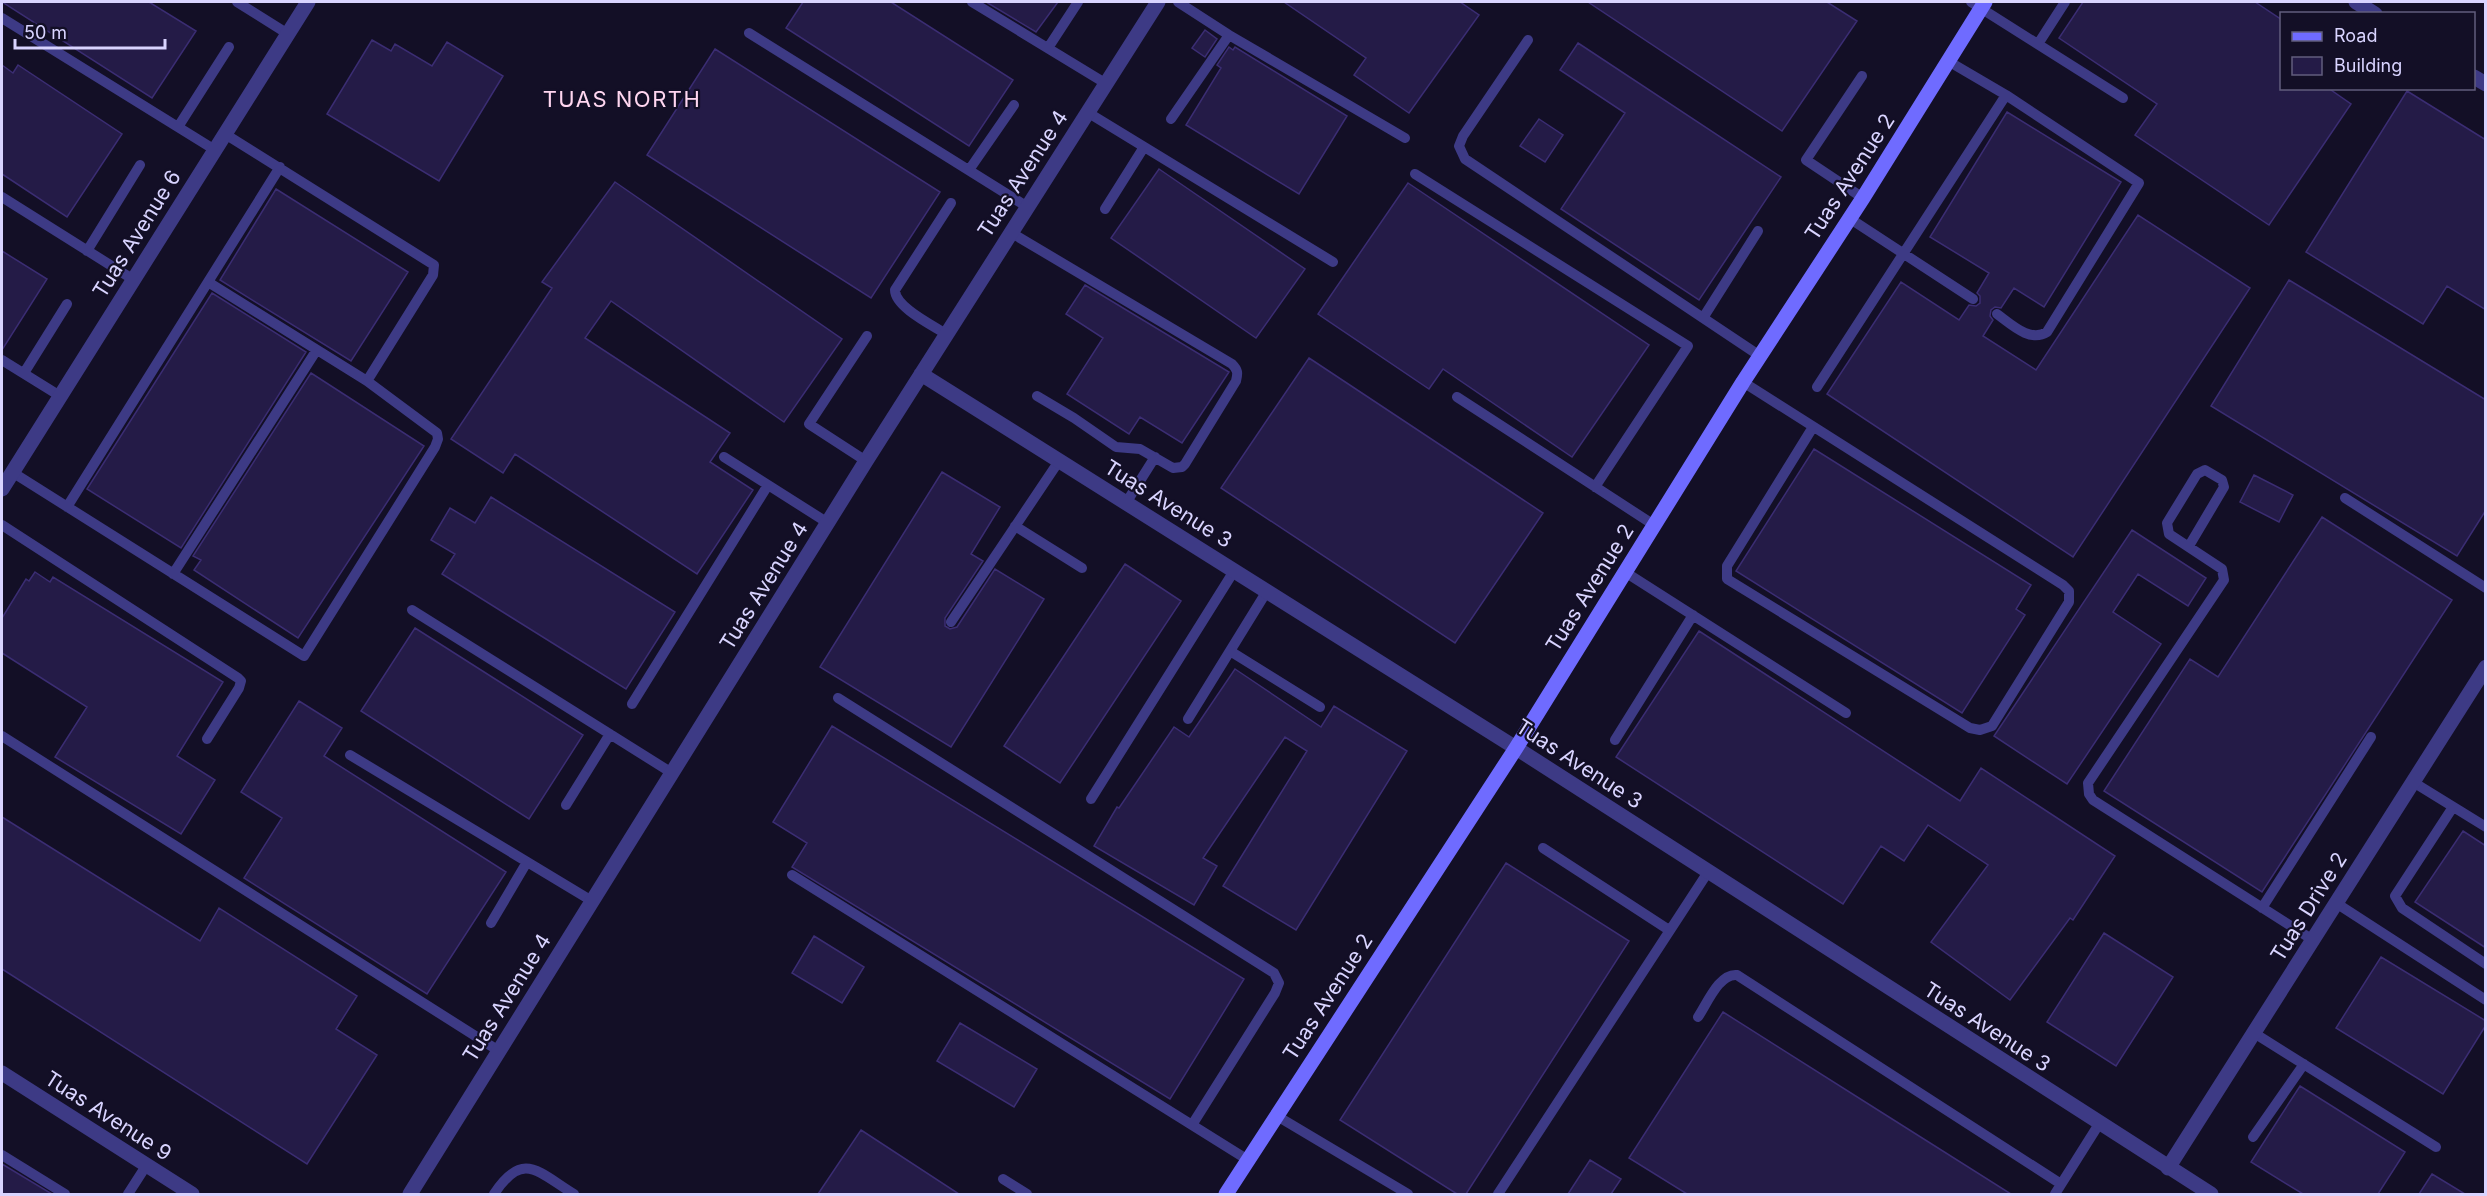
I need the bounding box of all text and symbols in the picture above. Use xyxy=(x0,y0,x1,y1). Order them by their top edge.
scale bar xyxy=(15,12,165,50)
legend xyxy=(2280,12,2475,90)
text: 50 m xyxy=(24,22,67,43)
text: Road xyxy=(2334,25,2377,46)
text: Building xyxy=(2334,55,2402,76)
district label: TUAS NORTH xyxy=(543,86,701,112)
street label: Tuas Avenue 4 xyxy=(972,106,1073,242)
street label: Tuas Avenue 2 xyxy=(1799,109,1900,245)
street label: Tuas Avenue 6 xyxy=(87,165,186,302)
street label: Tuas Avenue 3 xyxy=(1100,454,1237,553)
street label: Tuas Avenue 4 xyxy=(714,517,813,654)
street label: Tuas Avenue 2 xyxy=(1540,519,1639,656)
street label: Tuas Avenue 3 xyxy=(1511,713,1647,814)
street label: Tuas Drive 2 xyxy=(2265,848,2352,966)
street label: Tuas Avenue 4 xyxy=(457,929,556,1066)
street label: Tuas Avenue 2 xyxy=(1277,929,1378,1065)
street label: Tuas Avenue 3 xyxy=(1919,976,2055,1077)
street label: Tuas Avenue 9 xyxy=(40,1065,176,1166)

